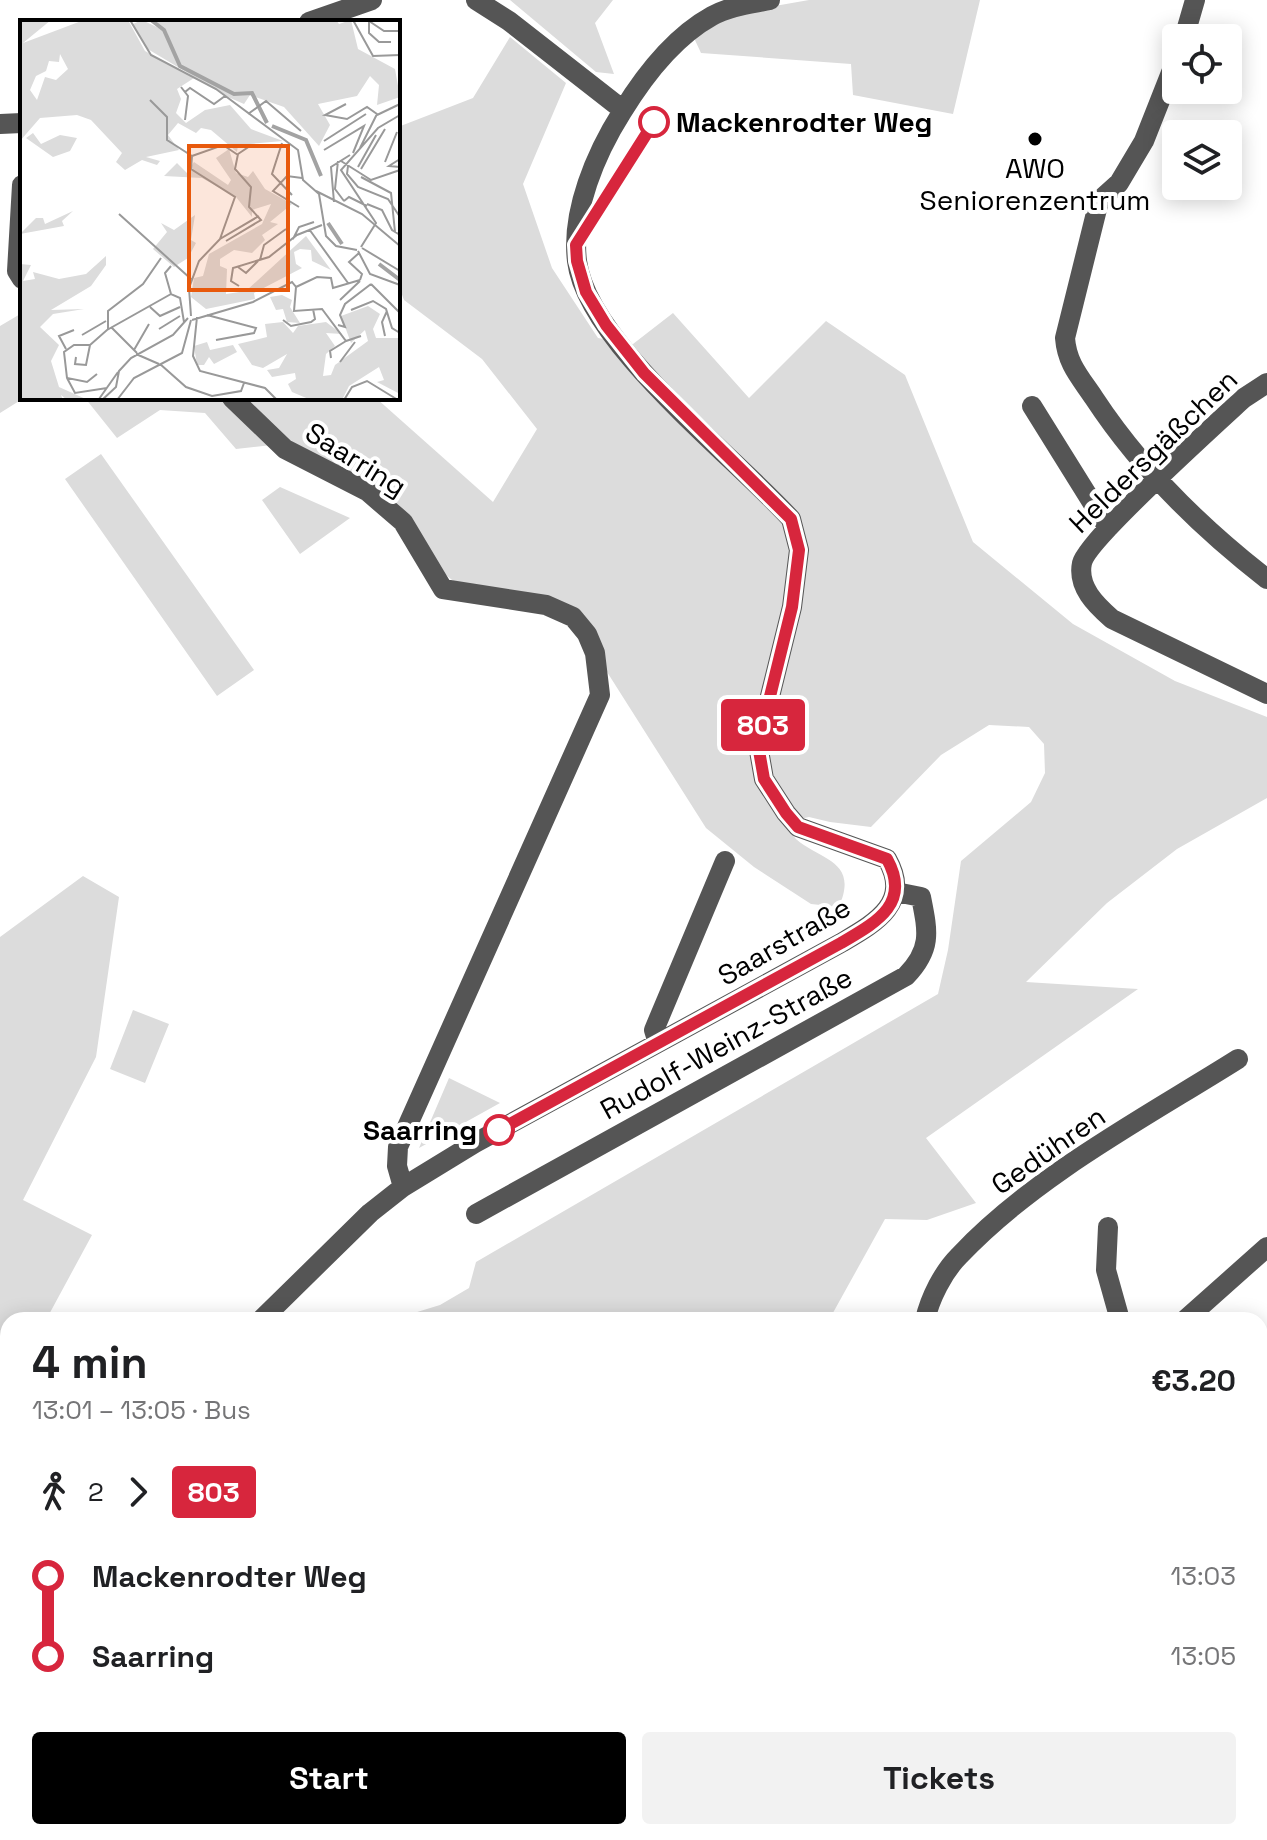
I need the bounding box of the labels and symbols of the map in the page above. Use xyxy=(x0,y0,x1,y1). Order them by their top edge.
inset map xyxy=(20,20,400,400)
place label: Mackenrodter Weg xyxy=(676,104,932,140)
marker: Mackenrodter Weg xyxy=(639,107,669,137)
marker: AWO Seniorenzentrum xyxy=(1026,130,1044,148)
place label: AWO Seniorenzentrum xyxy=(920,150,1150,218)
street label: Heldersgäßchen xyxy=(1061,361,1245,541)
street label: Saarring xyxy=(299,414,413,504)
line badge: 803 xyxy=(717,699,809,751)
street label: Saarstraße xyxy=(711,889,857,993)
street label: Rudolf-Weinz-Straße xyxy=(594,959,858,1127)
street label: Gedühren xyxy=(984,1098,1112,1202)
place label: Saarring xyxy=(363,1112,477,1148)
marker: Saarring xyxy=(484,1115,514,1145)

